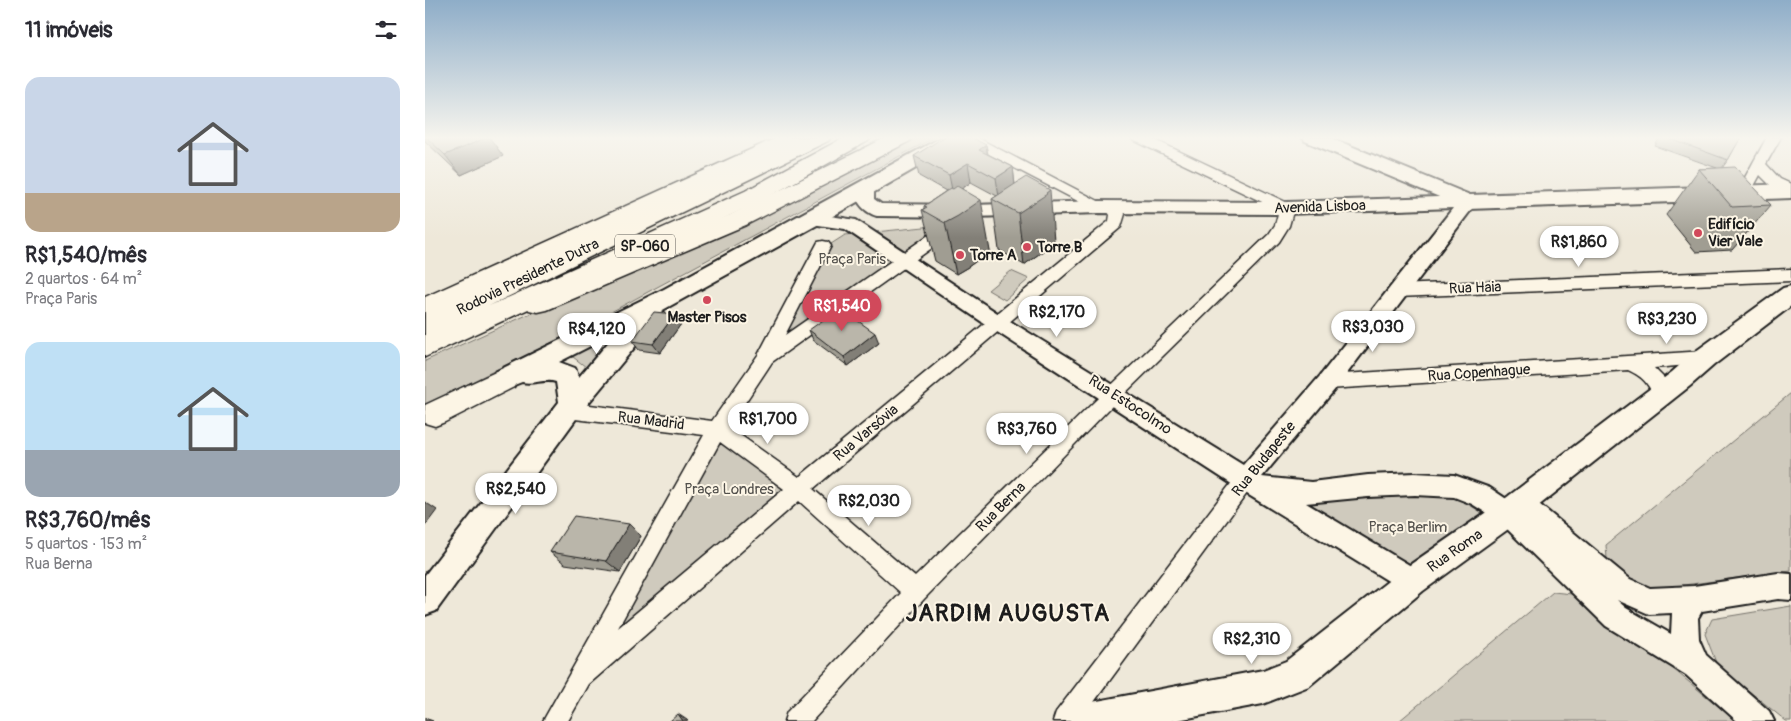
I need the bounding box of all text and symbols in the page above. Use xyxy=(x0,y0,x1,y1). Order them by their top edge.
icon: filters xyxy=(372,16,400,44)
text: 11 imóveis xyxy=(25,17,112,44)
icon: home xyxy=(168,109,258,199)
street label: Avenida Lisboa xyxy=(1274,196,1366,218)
place label: Edifício Vier Vale xyxy=(1708,215,1763,251)
pin: R$1,860 xyxy=(1533,226,1625,268)
marker: Edifício Vier Vale xyxy=(1692,227,1704,239)
text: R$1,860 xyxy=(1551,232,1607,252)
street label: Rodovia Presidente Dutra xyxy=(454,234,602,320)
road number: SP-060 xyxy=(615,235,675,258)
place label: Torre B xyxy=(1036,238,1083,257)
marker: Torre B xyxy=(1021,241,1033,253)
text: R$1,540/mês xyxy=(25,242,147,269)
place label: Torre A xyxy=(969,246,1017,265)
marker: Torre A xyxy=(954,249,966,261)
park label: Praça Paris xyxy=(818,250,886,269)
text: 2 quartos · 64 m² xyxy=(25,269,142,289)
street label: Rua Haia xyxy=(1448,278,1502,298)
text: Praça Paris xyxy=(25,289,97,309)
pin: R$1,540 xyxy=(796,290,888,332)
marker: Master Pisos xyxy=(701,294,713,306)
text: R$1,540 xyxy=(813,296,871,316)
pin: R$2,170 xyxy=(1011,296,1103,338)
text: R$2,170 xyxy=(1029,302,1085,322)
pin: R$3,230 xyxy=(1621,302,1713,345)
place label: Master Pisos xyxy=(668,308,747,327)
text: R$3,230 xyxy=(1637,309,1697,329)
pin: R$3,030 xyxy=(1327,310,1419,353)
pin: R$4,120 xyxy=(551,312,643,355)
text: R$3,030 xyxy=(1342,317,1404,337)
text: R$4,120 xyxy=(568,319,626,339)
street label: Rua Copenhague xyxy=(1427,360,1532,386)
street label: Rua Estocolmo xyxy=(1085,371,1175,439)
icon: home xyxy=(168,374,258,464)
street label: Rua Varsóvia xyxy=(830,400,902,466)
pin: R$1,700 xyxy=(722,402,814,445)
street label: Rua Madrid xyxy=(617,407,685,435)
text: R$1,700 xyxy=(739,409,797,429)
pin: R$3,760 xyxy=(981,412,1073,455)
street label: Rua Budapeste xyxy=(1228,417,1301,501)
text: R$3,760 xyxy=(997,419,1057,439)
pin: R$2,540 xyxy=(470,472,562,515)
street label: Rua Berna xyxy=(972,478,1030,536)
text: R$2,540 xyxy=(486,479,546,499)
park label: Praça Londres xyxy=(684,480,774,499)
pin: R$2,030 xyxy=(823,484,915,527)
text: R$2,030 xyxy=(838,491,900,511)
text: R$3,760/mês xyxy=(25,507,150,534)
park label: Praça Berlim xyxy=(1369,518,1447,537)
street label: Rua Roma xyxy=(1424,525,1486,577)
text: 5 quartos · 153 m² xyxy=(25,534,147,554)
text: Rua Berna xyxy=(25,554,92,574)
district label: JARDIM AUGUSTA xyxy=(906,599,1110,628)
pin: R$2,310 xyxy=(1206,622,1298,665)
text: R$2,310 xyxy=(1223,629,1281,649)

